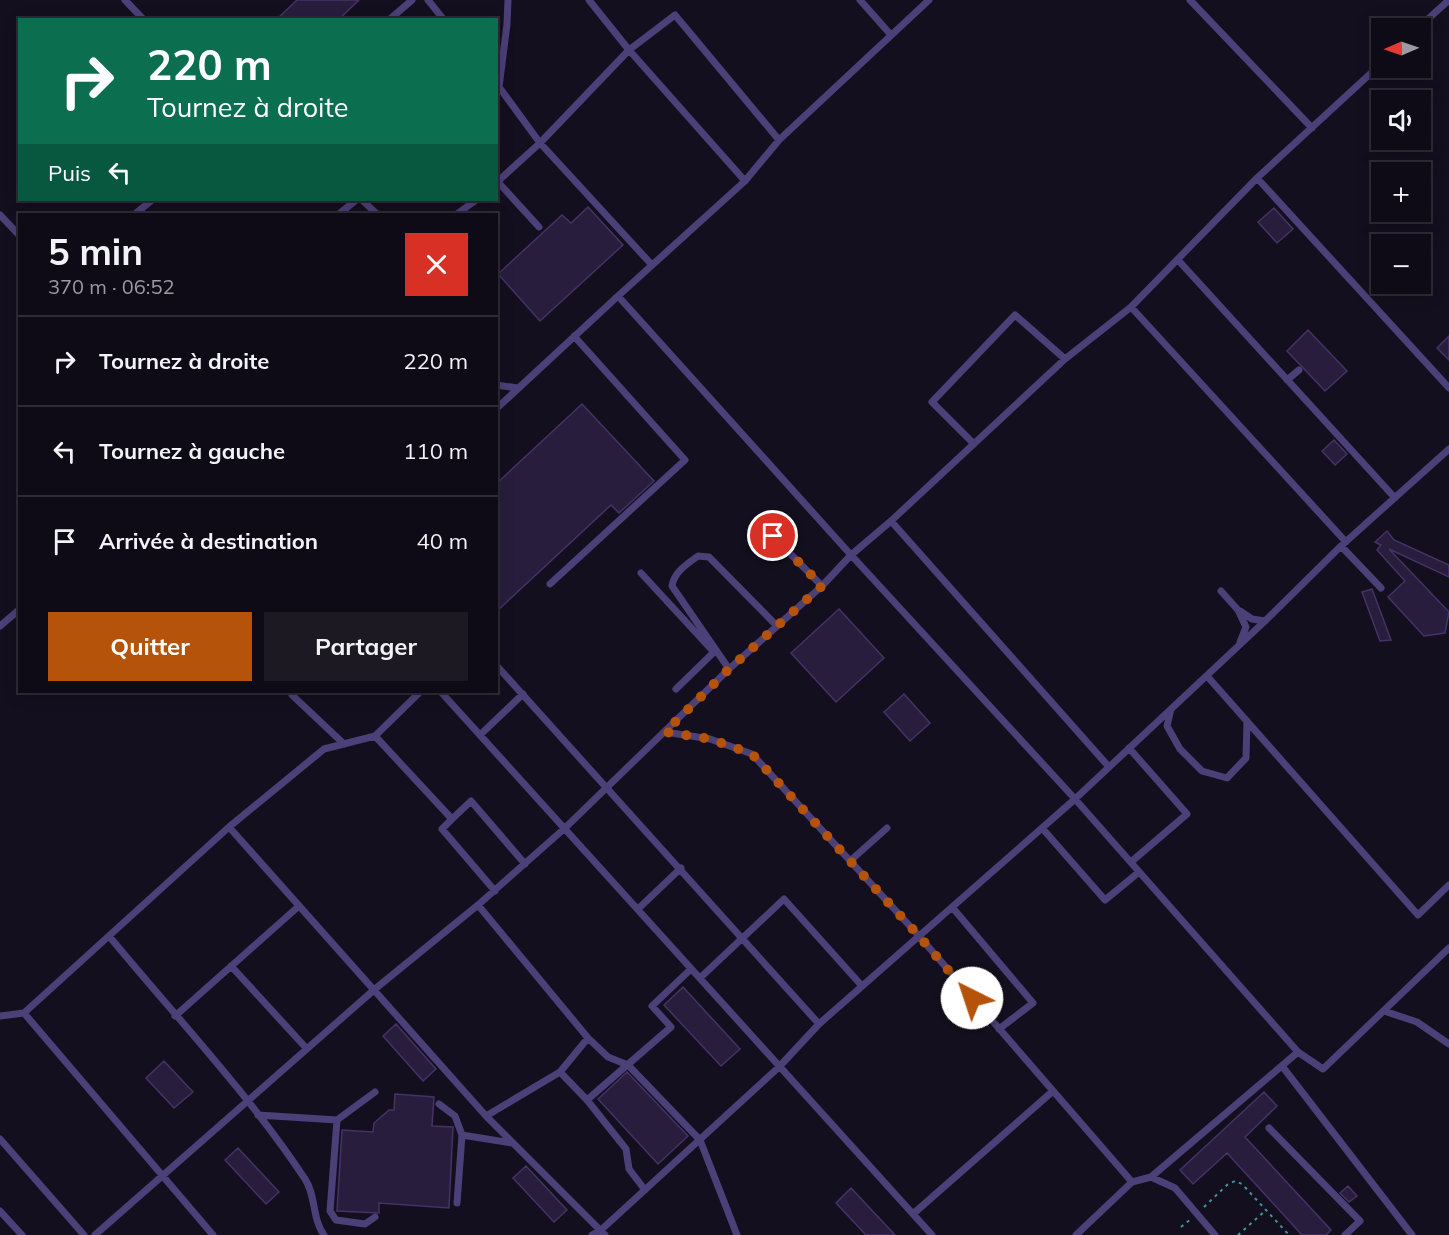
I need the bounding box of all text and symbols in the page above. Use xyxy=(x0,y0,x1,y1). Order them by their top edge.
north arrow xyxy=(1371,18,1431,78)
map controls xyxy=(1371,18,1431,294)
text: 220 m xyxy=(147,38,272,91)
icon: right xyxy=(48,42,126,120)
text: Tournez à droite xyxy=(147,90,348,124)
button: sound xyxy=(1371,90,1431,150)
icon: left xyxy=(103,156,136,189)
text: Puis xyxy=(48,159,91,187)
button: + xyxy=(1371,162,1431,222)
text: 5 min xyxy=(48,229,143,274)
button: close xyxy=(405,233,468,296)
button: − xyxy=(1371,234,1431,294)
text: 370 m · 06:52 xyxy=(48,274,174,299)
icon: right xyxy=(48,345,81,378)
text: Tournez à droite xyxy=(99,347,269,375)
text: 220 m xyxy=(403,347,468,375)
icon: left xyxy=(48,435,81,468)
text: Tournez à gauche xyxy=(99,437,285,465)
text: 110 m xyxy=(403,437,468,465)
pin xyxy=(747,510,798,561)
icon: arrive xyxy=(756,519,789,552)
icon: arrive xyxy=(48,525,81,558)
text: Arrivée à destination xyxy=(99,527,318,555)
text: 40 m xyxy=(417,527,468,555)
button: Quitter xyxy=(48,612,252,681)
button: Partager xyxy=(264,612,468,681)
position arrow xyxy=(940,966,1004,1030)

